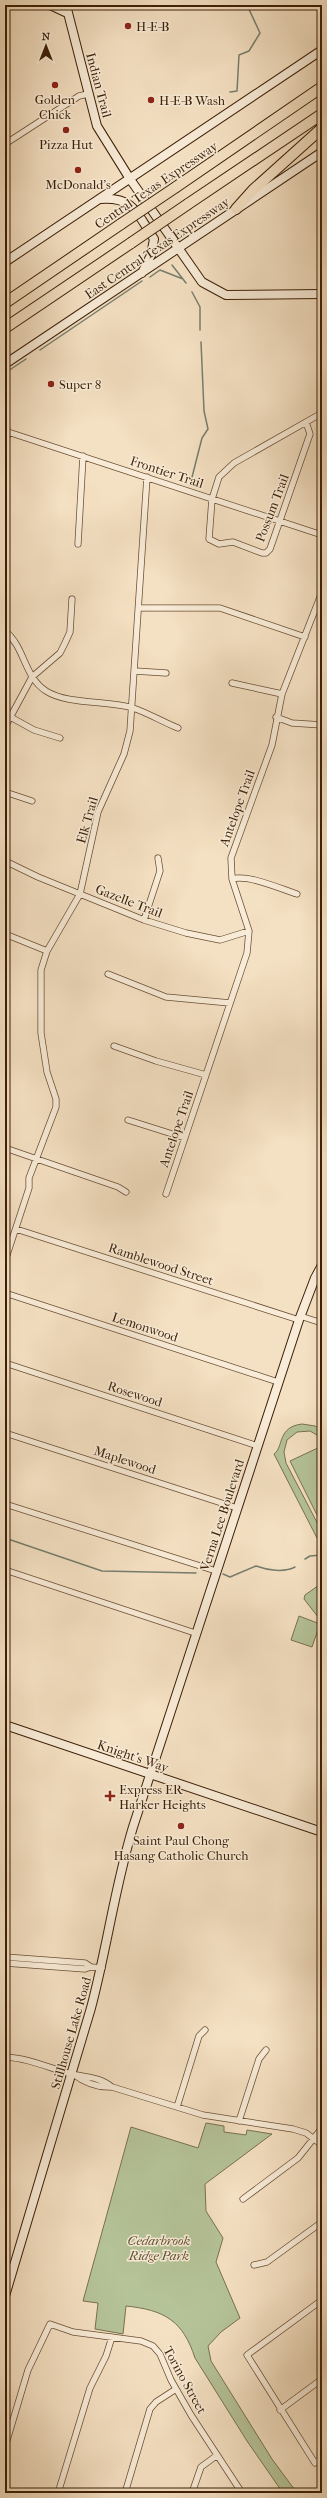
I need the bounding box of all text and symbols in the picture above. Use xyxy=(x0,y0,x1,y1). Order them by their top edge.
place label: H-E-B xyxy=(136,19,169,34)
marker: H-E-B xyxy=(123,21,133,31)
north arrow xyxy=(26,26,66,66)
text: N xyxy=(42,30,51,43)
street label: Indian Trail xyxy=(83,51,115,120)
marker: Golden Chick xyxy=(50,80,60,90)
place label: Golden Chick xyxy=(35,92,76,122)
place label: H-E-B Wash xyxy=(159,93,226,108)
marker: H-E-B Wash xyxy=(146,95,156,105)
marker: Pizza Hut xyxy=(61,125,71,135)
place label: Pizza Hut xyxy=(39,137,93,152)
street label: Central Texas Expressway xyxy=(92,138,221,232)
marker: McDonald's xyxy=(73,165,83,175)
place label: McDonald's xyxy=(45,177,111,192)
street label: East Central Texas Expressway xyxy=(82,193,233,302)
place label: Super 8 xyxy=(59,377,101,392)
marker: Super 8 xyxy=(46,379,56,389)
street label: Frontier Trail xyxy=(128,453,206,491)
street label: Possum Trail xyxy=(252,472,292,544)
street label: Antelope Trail xyxy=(216,767,258,849)
street label: Elk Trail xyxy=(73,795,101,845)
street label: Gazelle Trail xyxy=(93,881,165,921)
street label: Antelope Trail xyxy=(156,1088,196,1170)
street label: Ramblewood Street xyxy=(107,1240,216,1288)
street label: Lemonwood xyxy=(110,1309,181,1345)
street label: Rosewood xyxy=(106,1378,165,1410)
street label: Maplewood xyxy=(92,1443,159,1477)
street label: Verna Lee Boulevard xyxy=(197,1456,247,1574)
street label: Knight's Way xyxy=(95,1737,172,1776)
place label: Express ER Harker Heights xyxy=(119,1782,206,1812)
marker: Express ER Harker Heights xyxy=(104,1790,116,1802)
marker: Saint Paul Chong Hasang Catholic Church xyxy=(176,1821,186,1831)
place label: Saint Paul Chong Hasang Catholic Church xyxy=(113,1833,249,1863)
street label: Stillhouse Lake Road xyxy=(48,1974,94,2091)
park label: Cedarbrook Ridge Park xyxy=(128,2233,191,2263)
street label: Torino Street xyxy=(160,2344,210,2417)

